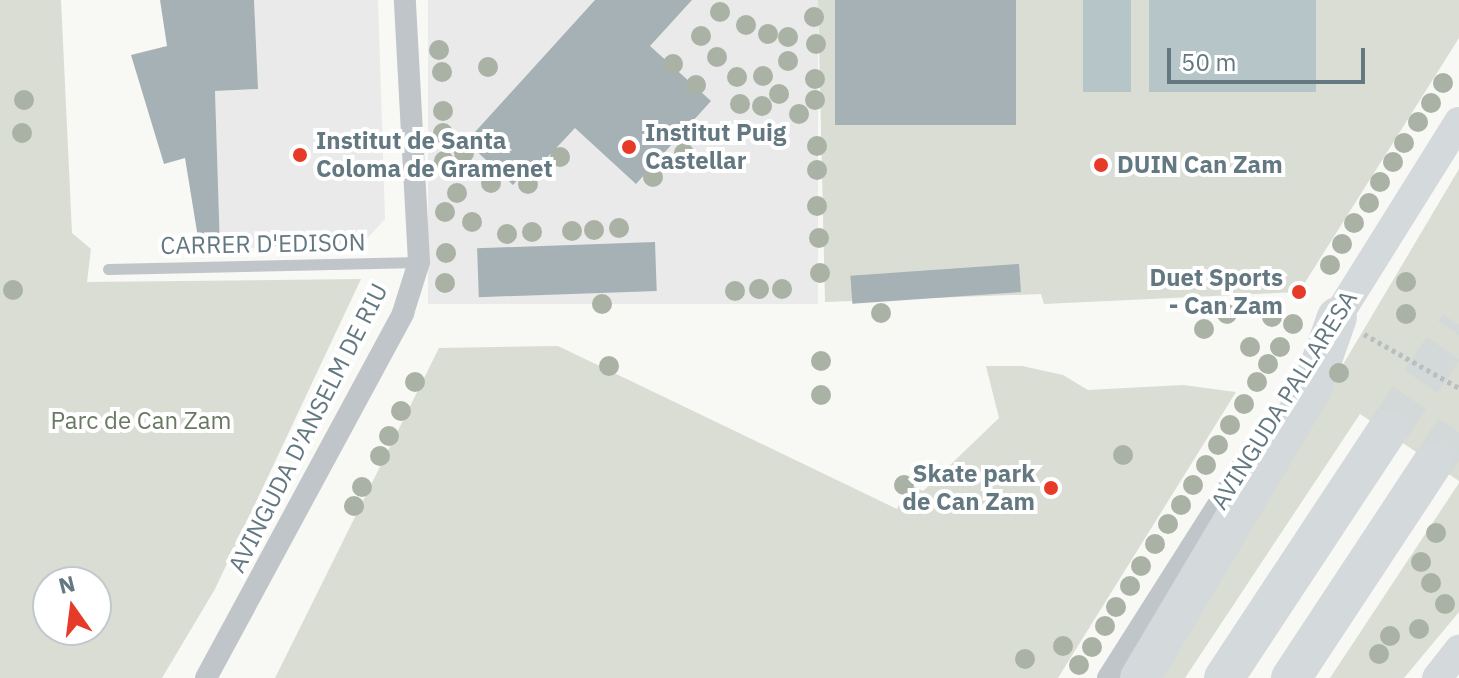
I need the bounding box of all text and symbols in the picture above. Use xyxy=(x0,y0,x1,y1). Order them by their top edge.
scale bar xyxy=(1171,32,1369,82)
text: 50 m xyxy=(1181,46,1236,78)
place label: Institut Puig Castellar xyxy=(645,119,786,175)
place label: Institut de Santa Coloma de Gramenet xyxy=(316,127,553,183)
marker: Institut Puig Castellar xyxy=(620,138,638,156)
marker: Institut de Santa Coloma de Gramenet xyxy=(291,146,309,164)
place label: DUIN Can Zam xyxy=(1117,151,1283,179)
marker: DUIN Can Zam xyxy=(1092,156,1110,174)
street label: CARRER D'EDISON xyxy=(160,228,366,260)
place label: Duet Sports - Can Zam xyxy=(1149,264,1283,320)
street label: AVINGUDA D'ANSELM DE RIU xyxy=(222,279,394,577)
marker: Duet Sports - Can Zam xyxy=(1290,283,1308,301)
street label: AVINGUDA PALLARESA xyxy=(1205,285,1363,515)
park label: Parc de Can Zam xyxy=(50,407,232,435)
place label: Skate park de Can Zam xyxy=(902,460,1035,516)
marker: Skate park de Can Zam xyxy=(1042,479,1060,497)
north arrow xyxy=(32,566,112,646)
text: N xyxy=(55,568,78,600)

